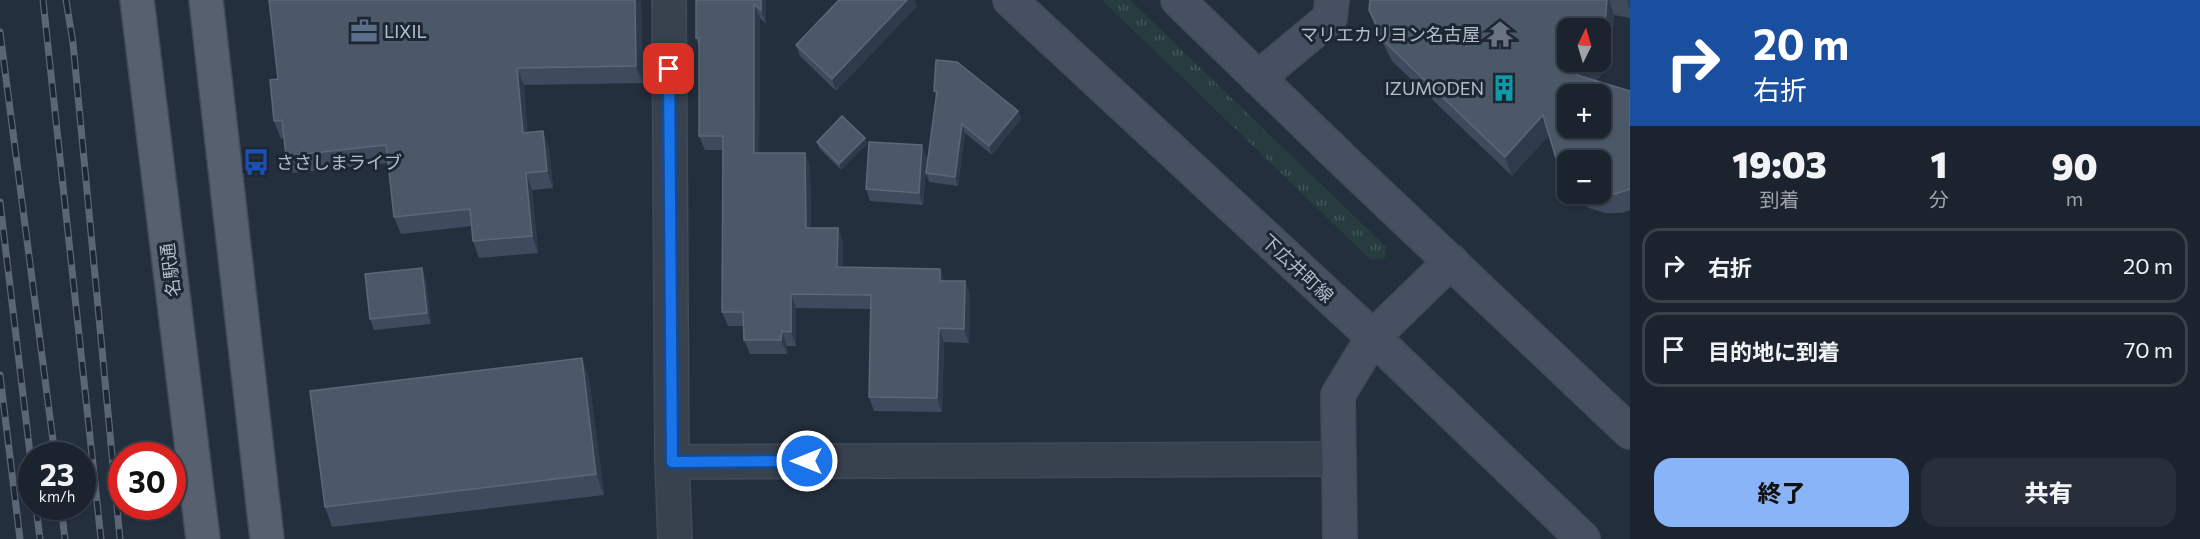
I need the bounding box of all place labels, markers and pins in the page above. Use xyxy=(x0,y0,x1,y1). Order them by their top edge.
office icon: LIXIL xyxy=(349,16,379,46)
temple icon: マリエカリヨン名古屋 xyxy=(1485,19,1515,49)
place label: LIXIL xyxy=(384,20,427,42)
place label: マリエカリヨン名古屋 xyxy=(1300,23,1480,45)
pin xyxy=(643,43,694,94)
building icon: IZUMODEN xyxy=(1489,73,1519,103)
place label: IZUMODEN xyxy=(1385,77,1484,99)
bus stop icon: ささしまライブ xyxy=(241,147,271,177)
place label: ささしまライブ xyxy=(276,151,402,173)

